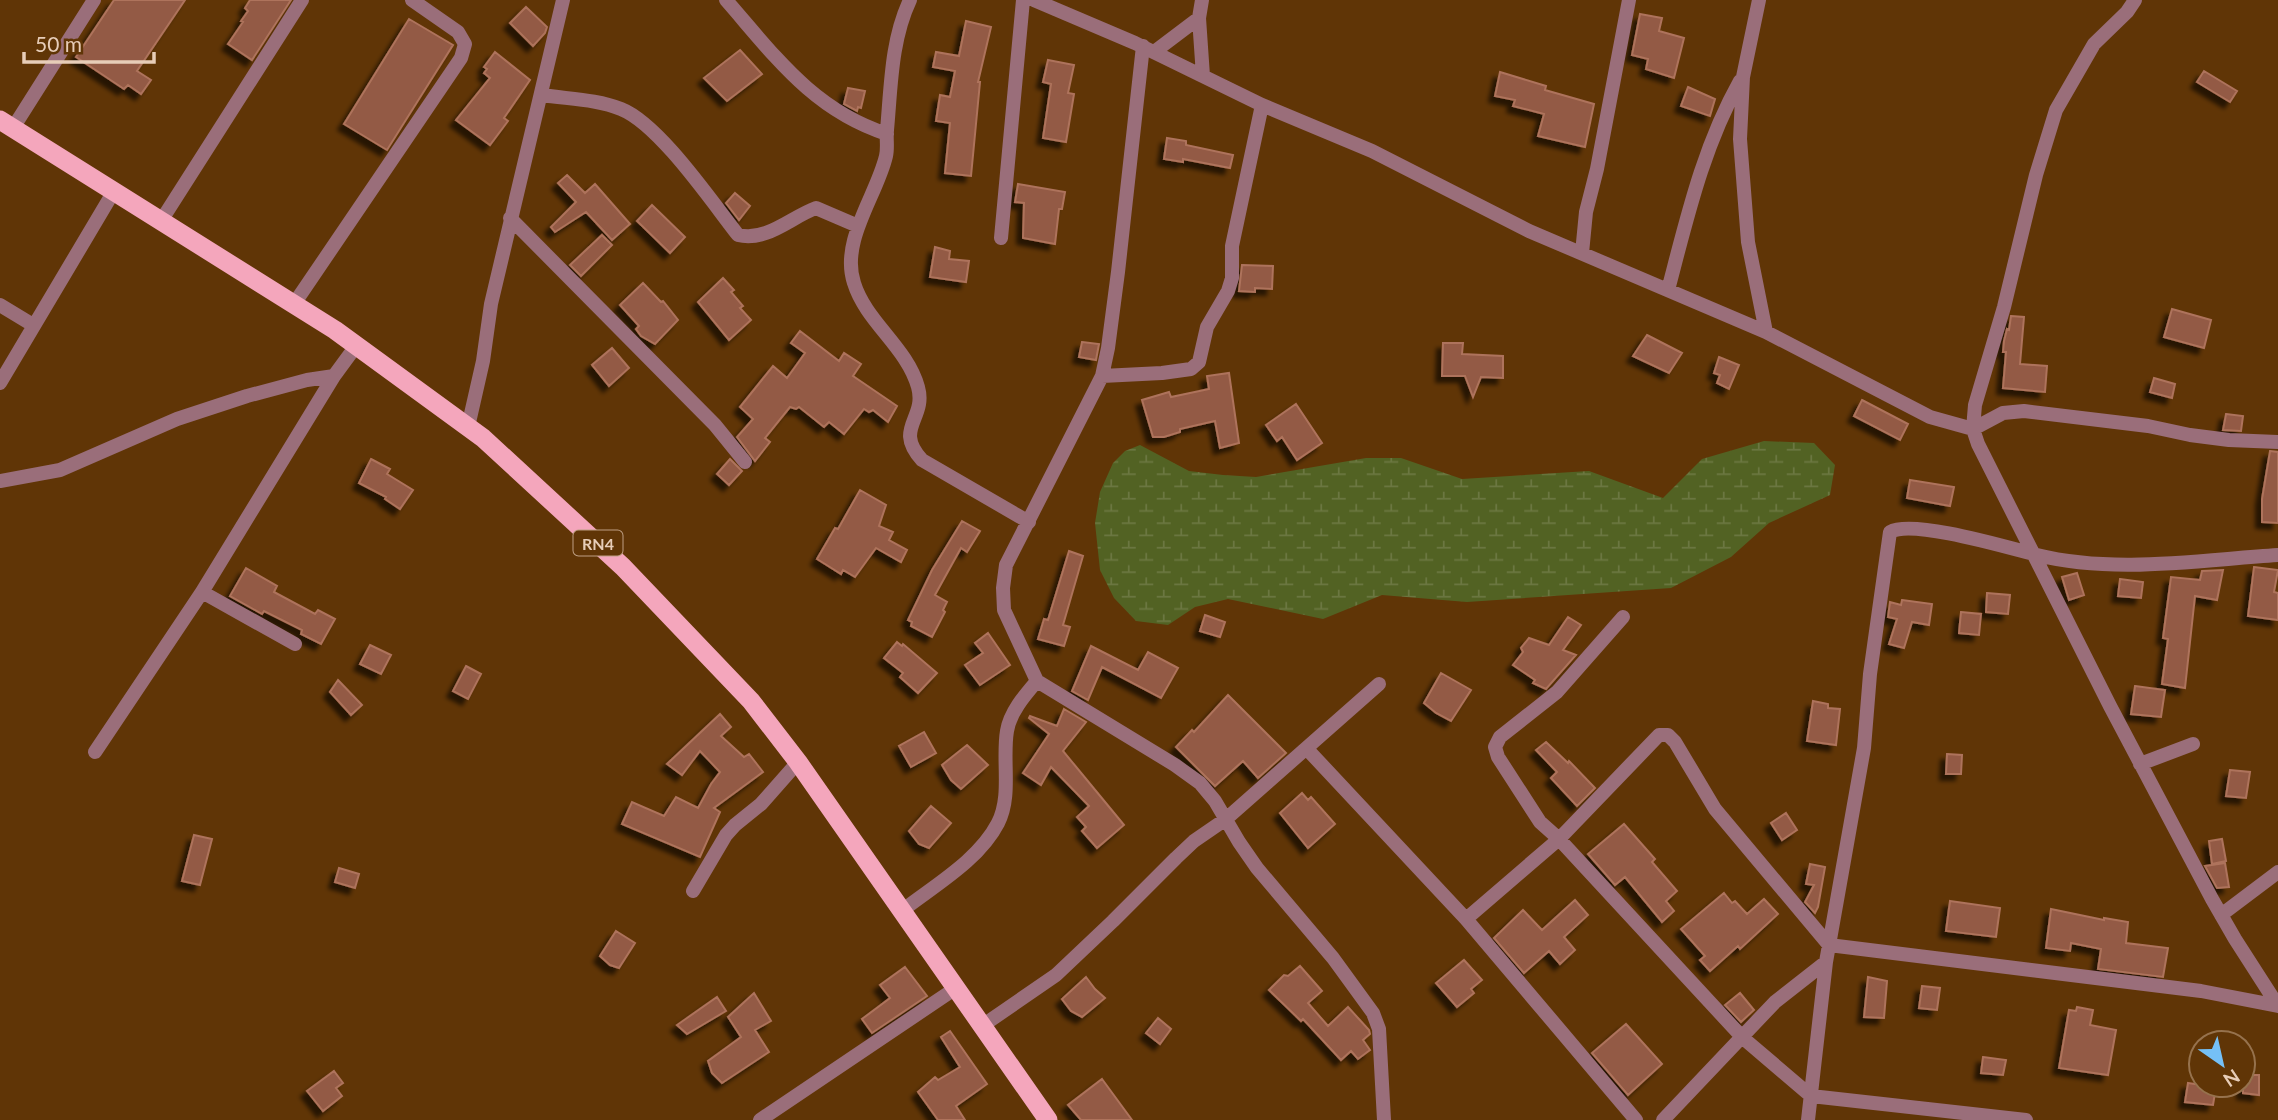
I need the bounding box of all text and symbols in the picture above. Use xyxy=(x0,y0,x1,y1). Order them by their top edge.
scale bar xyxy=(24,21,154,65)
text: 50 m xyxy=(35,31,82,56)
road number: RN4 xyxy=(574,530,622,556)
north arrow xyxy=(2187,1029,2257,1099)
text: N xyxy=(2219,1065,2244,1092)

